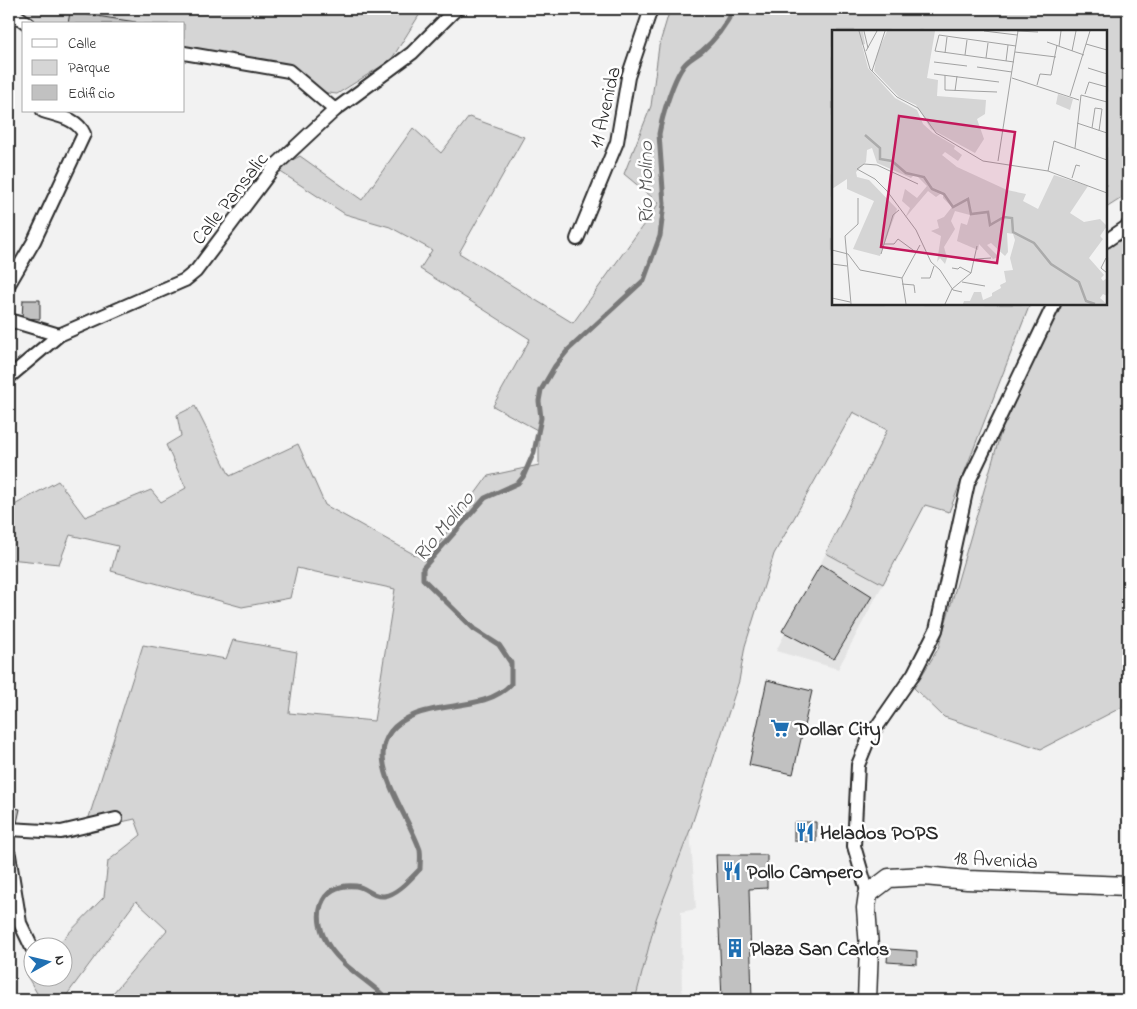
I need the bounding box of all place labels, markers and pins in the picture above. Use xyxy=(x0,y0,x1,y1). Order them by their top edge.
place label: Dollar City xyxy=(794,716,881,746)
supermarket icon: Dollar City xyxy=(769,717,791,739)
place label: Helados POPS xyxy=(820,820,938,849)
restaurant icon: Helados POPS xyxy=(794,821,816,843)
place label: Pollo Campero xyxy=(747,859,863,888)
restaurant icon: Pollo Campero xyxy=(721,860,743,882)
place label: Plaza San Carlos xyxy=(750,936,889,965)
building icon: Plaza San Carlos xyxy=(724,937,746,959)

